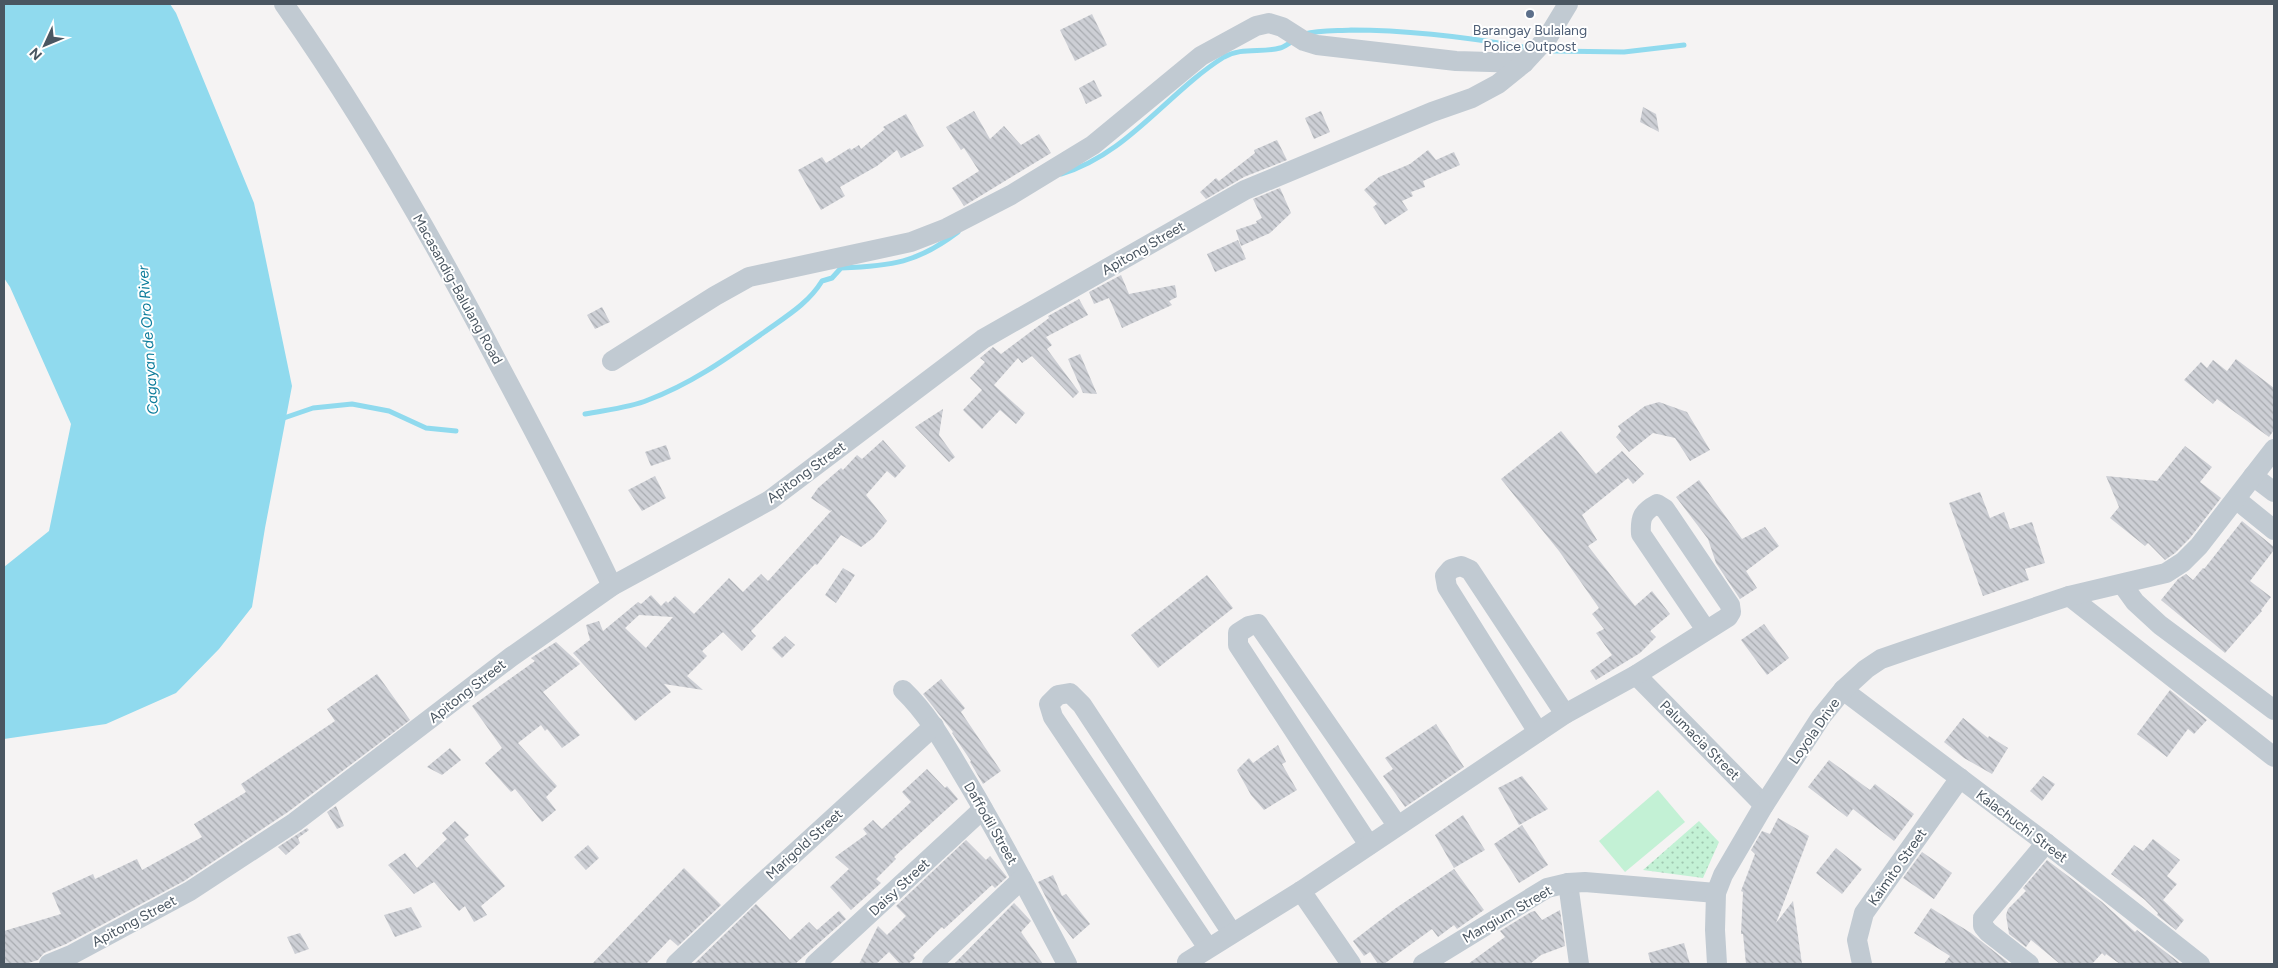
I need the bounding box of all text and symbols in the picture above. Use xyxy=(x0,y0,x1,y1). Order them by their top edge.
marker: Barangay Bulalang Police Outpost xyxy=(1524,8,1536,20)
north arrow xyxy=(20,20,70,70)
place label: Barangay Bulalang Police Outpost xyxy=(1473,22,1587,55)
text: N xyxy=(26,44,46,63)
street label: Macasandig-Balulang Road xyxy=(409,211,506,367)
street label: Apitong Street xyxy=(1099,218,1188,279)
water label: Cagayan de Oro River xyxy=(134,264,162,415)
street label: Apitong Street xyxy=(764,438,849,507)
street label: Apitong Street xyxy=(425,656,509,727)
street label: Loyola Drive xyxy=(1785,695,1844,768)
street label: Palumacia Street xyxy=(1656,697,1743,784)
street label: Daffodil Street xyxy=(960,779,1021,867)
street label: Kalachuchi Street xyxy=(1973,786,2071,866)
street label: Marigold Street xyxy=(763,806,846,883)
street label: Kaimito Street xyxy=(1865,826,1930,909)
street label: Daisy Street xyxy=(866,855,933,920)
street label: Mangium Street xyxy=(1459,882,1555,947)
street label: Apitong Street xyxy=(89,892,179,951)

